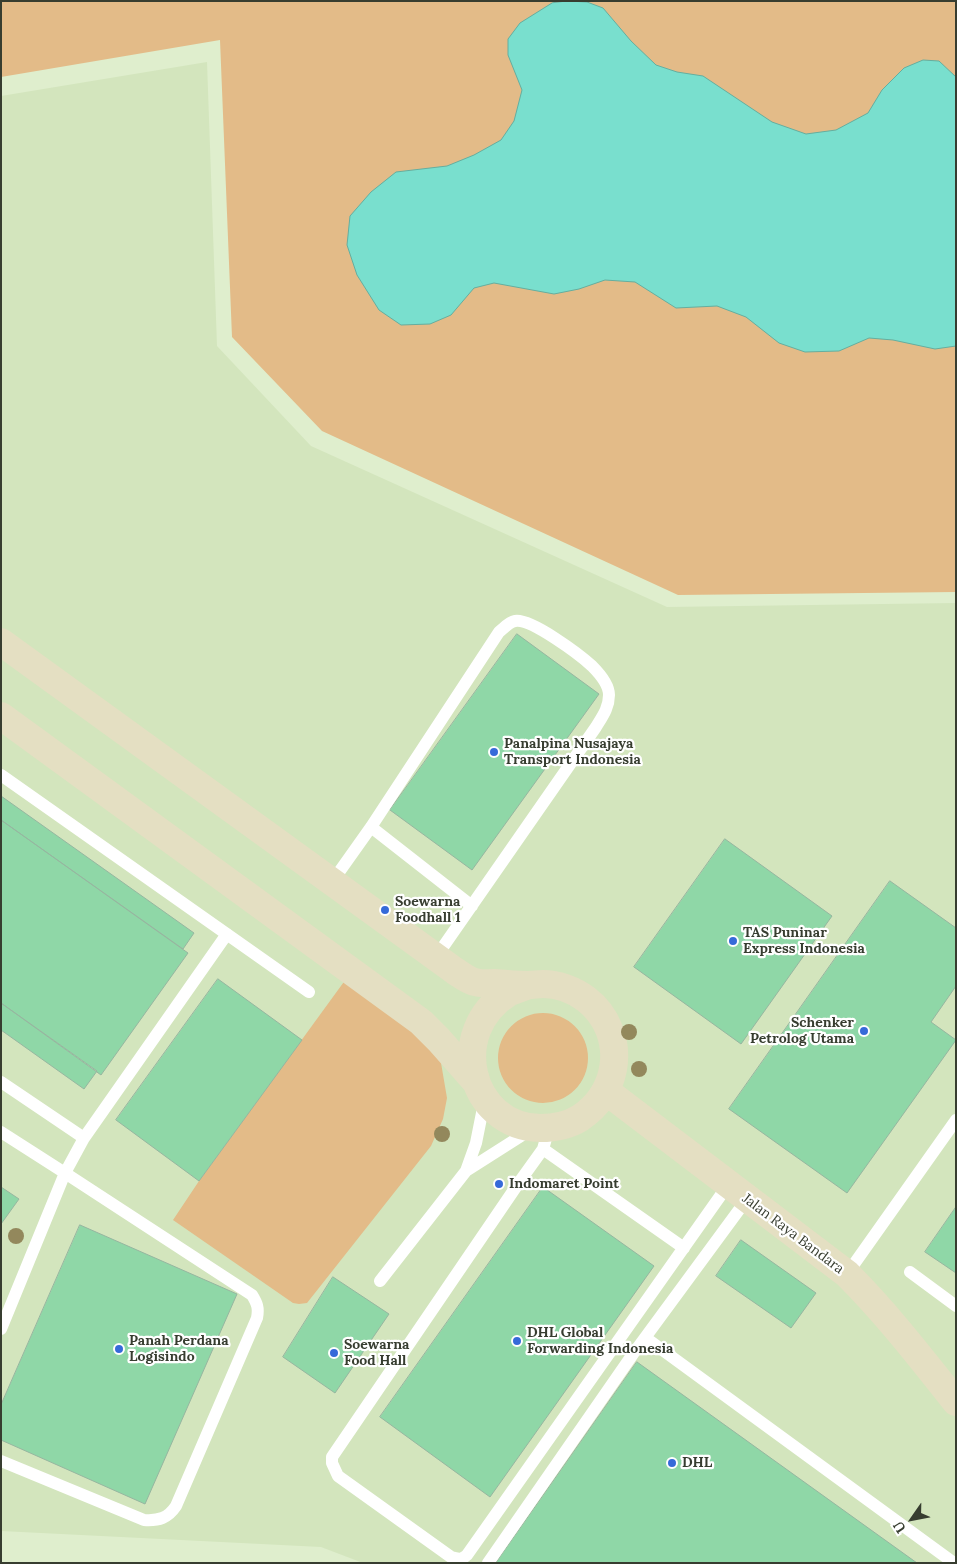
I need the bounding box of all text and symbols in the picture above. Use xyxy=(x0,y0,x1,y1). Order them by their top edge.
place label: Panalpina Nusajaya Transport Indonesia xyxy=(504,736,641,769)
marker: Panalpina Nusajaya Transport Indonesia xyxy=(488,746,500,758)
place label: Soewarna Foodhall 1 xyxy=(395,894,461,926)
marker: Soewarna Foodhall 1 xyxy=(379,904,391,916)
place label: TAS Puninar Express Indonesia xyxy=(743,925,865,958)
marker: TAS Puninar Express Indonesia xyxy=(727,935,739,947)
place label: Schenker Petrolog Utama xyxy=(750,1015,854,1048)
marker: Schenker Petrolog Utama xyxy=(858,1025,870,1037)
place label: Indomaret Point xyxy=(509,1176,619,1192)
marker: Indomaret Point xyxy=(493,1178,505,1190)
street label: Jalan Raya Bandara xyxy=(739,1190,847,1278)
place label: DHL Global Forwarding Indonesia xyxy=(527,1325,673,1358)
place label: Panah Perdana Logisindo xyxy=(129,1333,229,1365)
marker: DHL Global Forwarding Indonesia xyxy=(511,1335,523,1347)
place label: Soewarna Food Hall xyxy=(344,1337,409,1370)
marker: Panah Perdana Logisindo xyxy=(113,1343,125,1355)
marker: Soewarna Food Hall xyxy=(328,1347,340,1359)
place label: DHL xyxy=(682,1455,712,1471)
marker: DHL xyxy=(666,1457,678,1469)
north arrow xyxy=(887,1494,937,1544)
text: U xyxy=(889,1518,910,1537)

